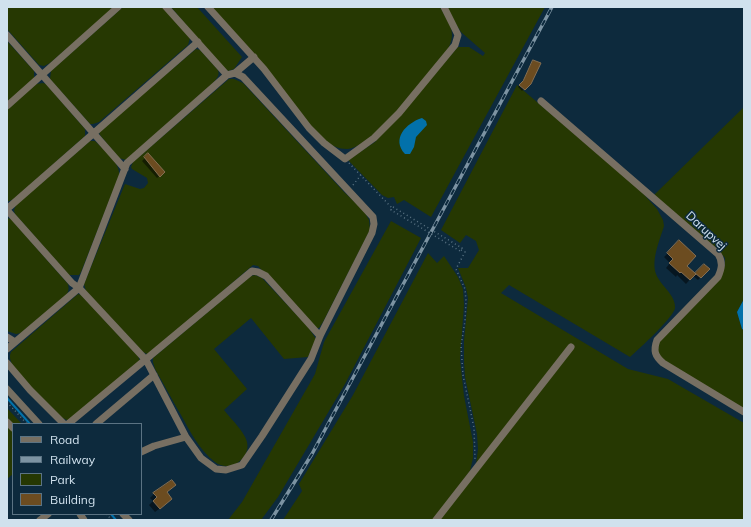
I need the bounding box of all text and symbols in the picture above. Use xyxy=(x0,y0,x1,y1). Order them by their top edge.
street label: Darupvej xyxy=(683,209,729,253)
legend xyxy=(12,423,142,515)
text: Road xyxy=(50,432,79,447)
text: Railway xyxy=(50,452,95,467)
text: Park xyxy=(50,472,75,487)
text: Building xyxy=(50,492,95,507)

